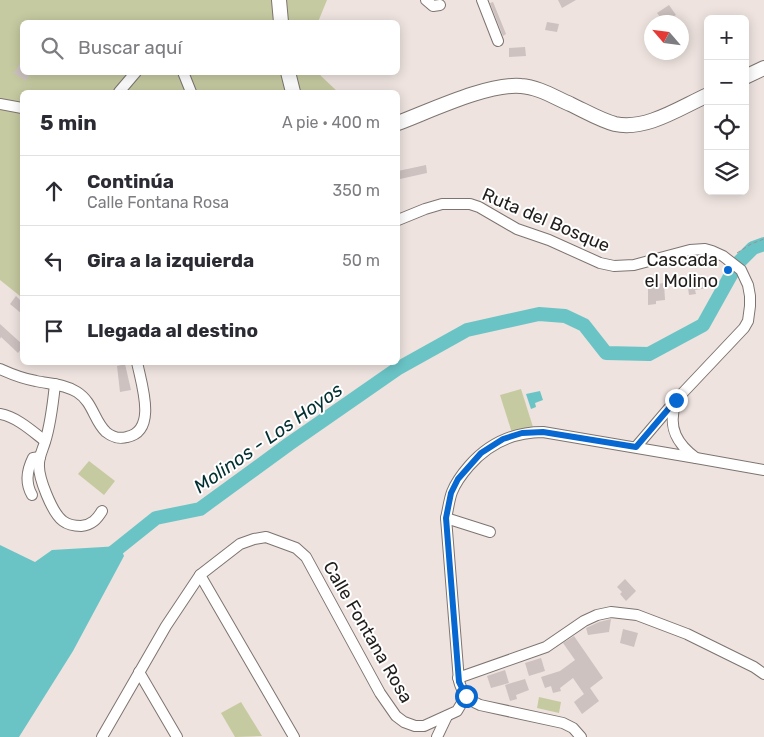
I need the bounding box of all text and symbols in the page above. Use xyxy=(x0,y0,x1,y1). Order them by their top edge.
north arrow xyxy=(644,15,689,60)
map controls xyxy=(704,15,749,195)
button: + xyxy=(704,15,749,60)
search box xyxy=(20,20,400,75)
icon: search xyxy=(38,34,66,62)
text: Buscar aquí xyxy=(78,36,182,59)
button: − xyxy=(704,60,749,105)
button: locate xyxy=(704,105,749,150)
text: 5 min xyxy=(40,110,97,135)
text: A pie · 400 m xyxy=(282,113,380,132)
button: layers xyxy=(704,150,749,195)
text: Continúa xyxy=(87,170,174,193)
icon: ahead xyxy=(40,177,68,205)
text: 350 m xyxy=(333,181,380,200)
street label: Ruta del Bosque xyxy=(479,183,613,257)
text: Calle Fontana Rosa xyxy=(87,193,229,212)
icon: left xyxy=(40,247,68,275)
text: Gira a la izquierda xyxy=(87,249,254,272)
place label: Cascada el Molino xyxy=(645,249,718,292)
text: 50 m xyxy=(342,251,380,270)
marker: Cascada el Molino xyxy=(722,264,734,276)
icon: arrive xyxy=(40,317,68,345)
text: Llegada al destino xyxy=(87,319,258,342)
water label: Molinos - Los Hoyos xyxy=(189,378,347,498)
route end xyxy=(665,389,688,412)
street label: Calle Fontana Rosa xyxy=(318,557,418,707)
route start xyxy=(455,685,478,708)

